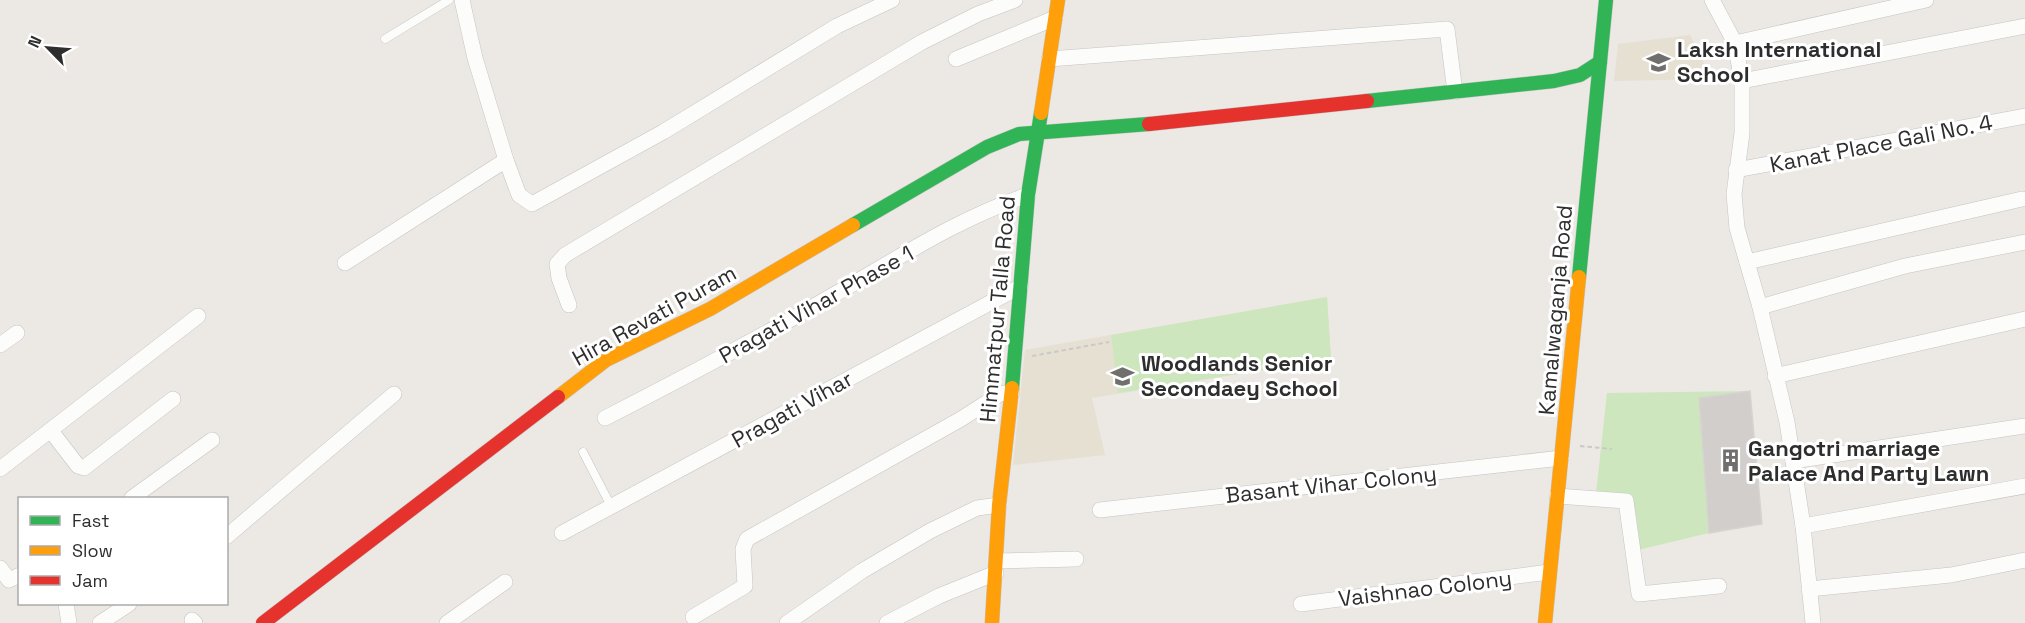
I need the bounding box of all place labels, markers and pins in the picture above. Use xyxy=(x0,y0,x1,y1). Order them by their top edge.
place label: Laksh International School xyxy=(1677,35,1881,88)
school or university icon: Laksh International School xyxy=(1646,49,1672,75)
place label: Woodlands Senior Secondaey School xyxy=(1141,349,1338,402)
school or university icon: Woodlands Senior Secondaey School xyxy=(1110,363,1136,389)
place label: Gangotri marriage Palace And Party Lawn xyxy=(1748,434,1989,487)
building icon: Gangotri marriage Palace And Party Lawn xyxy=(1717,448,1743,474)

